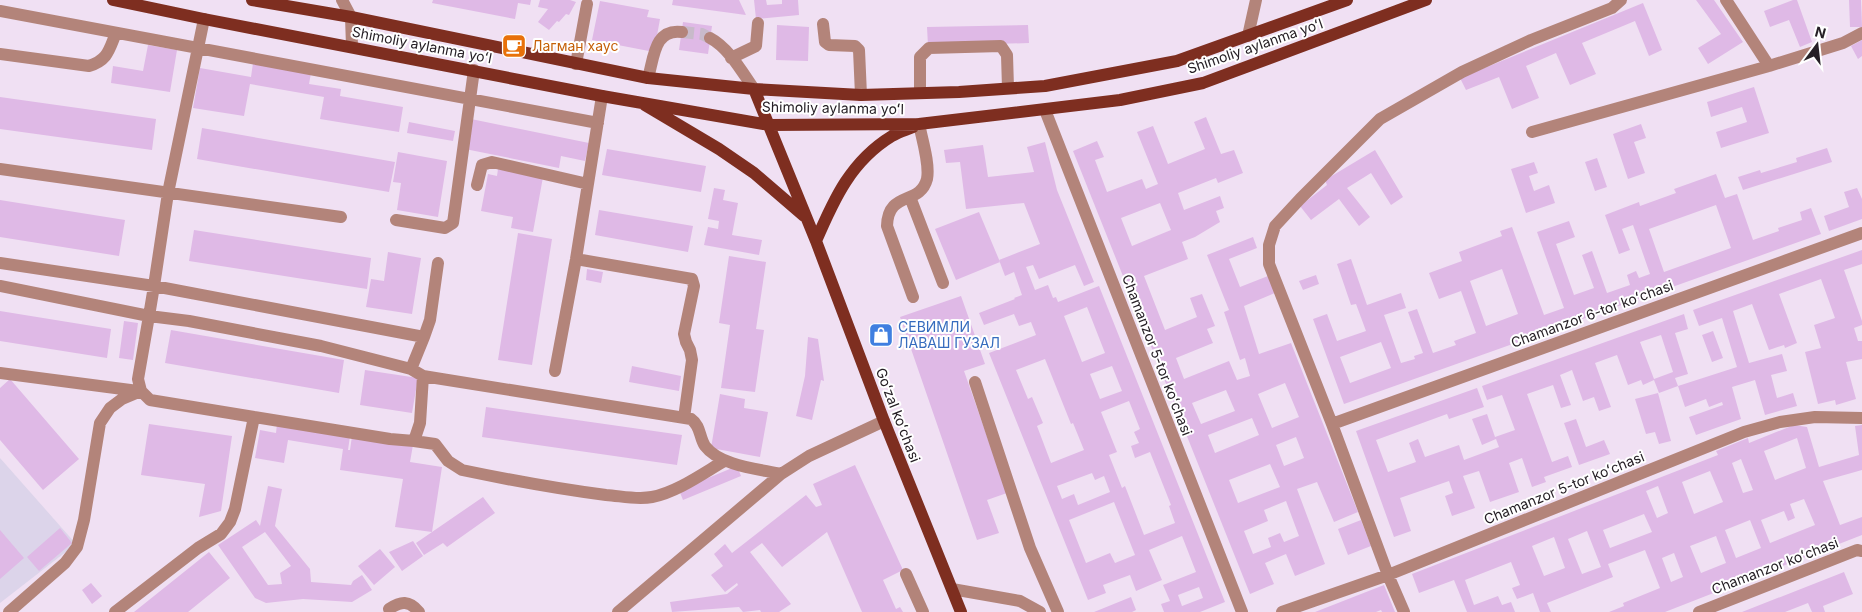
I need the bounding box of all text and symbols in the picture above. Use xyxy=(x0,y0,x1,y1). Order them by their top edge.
street label: Shimoliy aylanma yoʻl xyxy=(1185,14,1325,77)
north arrow xyxy=(1792,20,1842,70)
text: N xyxy=(1813,22,1828,42)
street label: Shimoliy aylanma yoʻl xyxy=(351,23,494,66)
cafe icon: Лагман хаус xyxy=(501,33,527,59)
place label: Лагман хаус xyxy=(532,37,618,54)
street label: Shimoliy aylanma yoʻl xyxy=(762,98,904,117)
street label: Chamanzor 5-tor koʻchasi xyxy=(1119,272,1196,438)
street label: Chamanzor 6-tor koʻchasi xyxy=(1508,276,1675,351)
place label: СЕВИМЛИ ЛАВАШ ГУЗАЛ xyxy=(898,318,1000,351)
shop icon: СЕВИМЛИ ЛАВАШ ГУЗАЛ xyxy=(868,322,894,348)
street label: Goʻzal koʻchasi xyxy=(873,365,924,465)
street label: Chamanzor 5-tor koʻchasi xyxy=(1481,448,1646,528)
street label: Chamanzor koʻchasi xyxy=(1709,534,1841,598)

